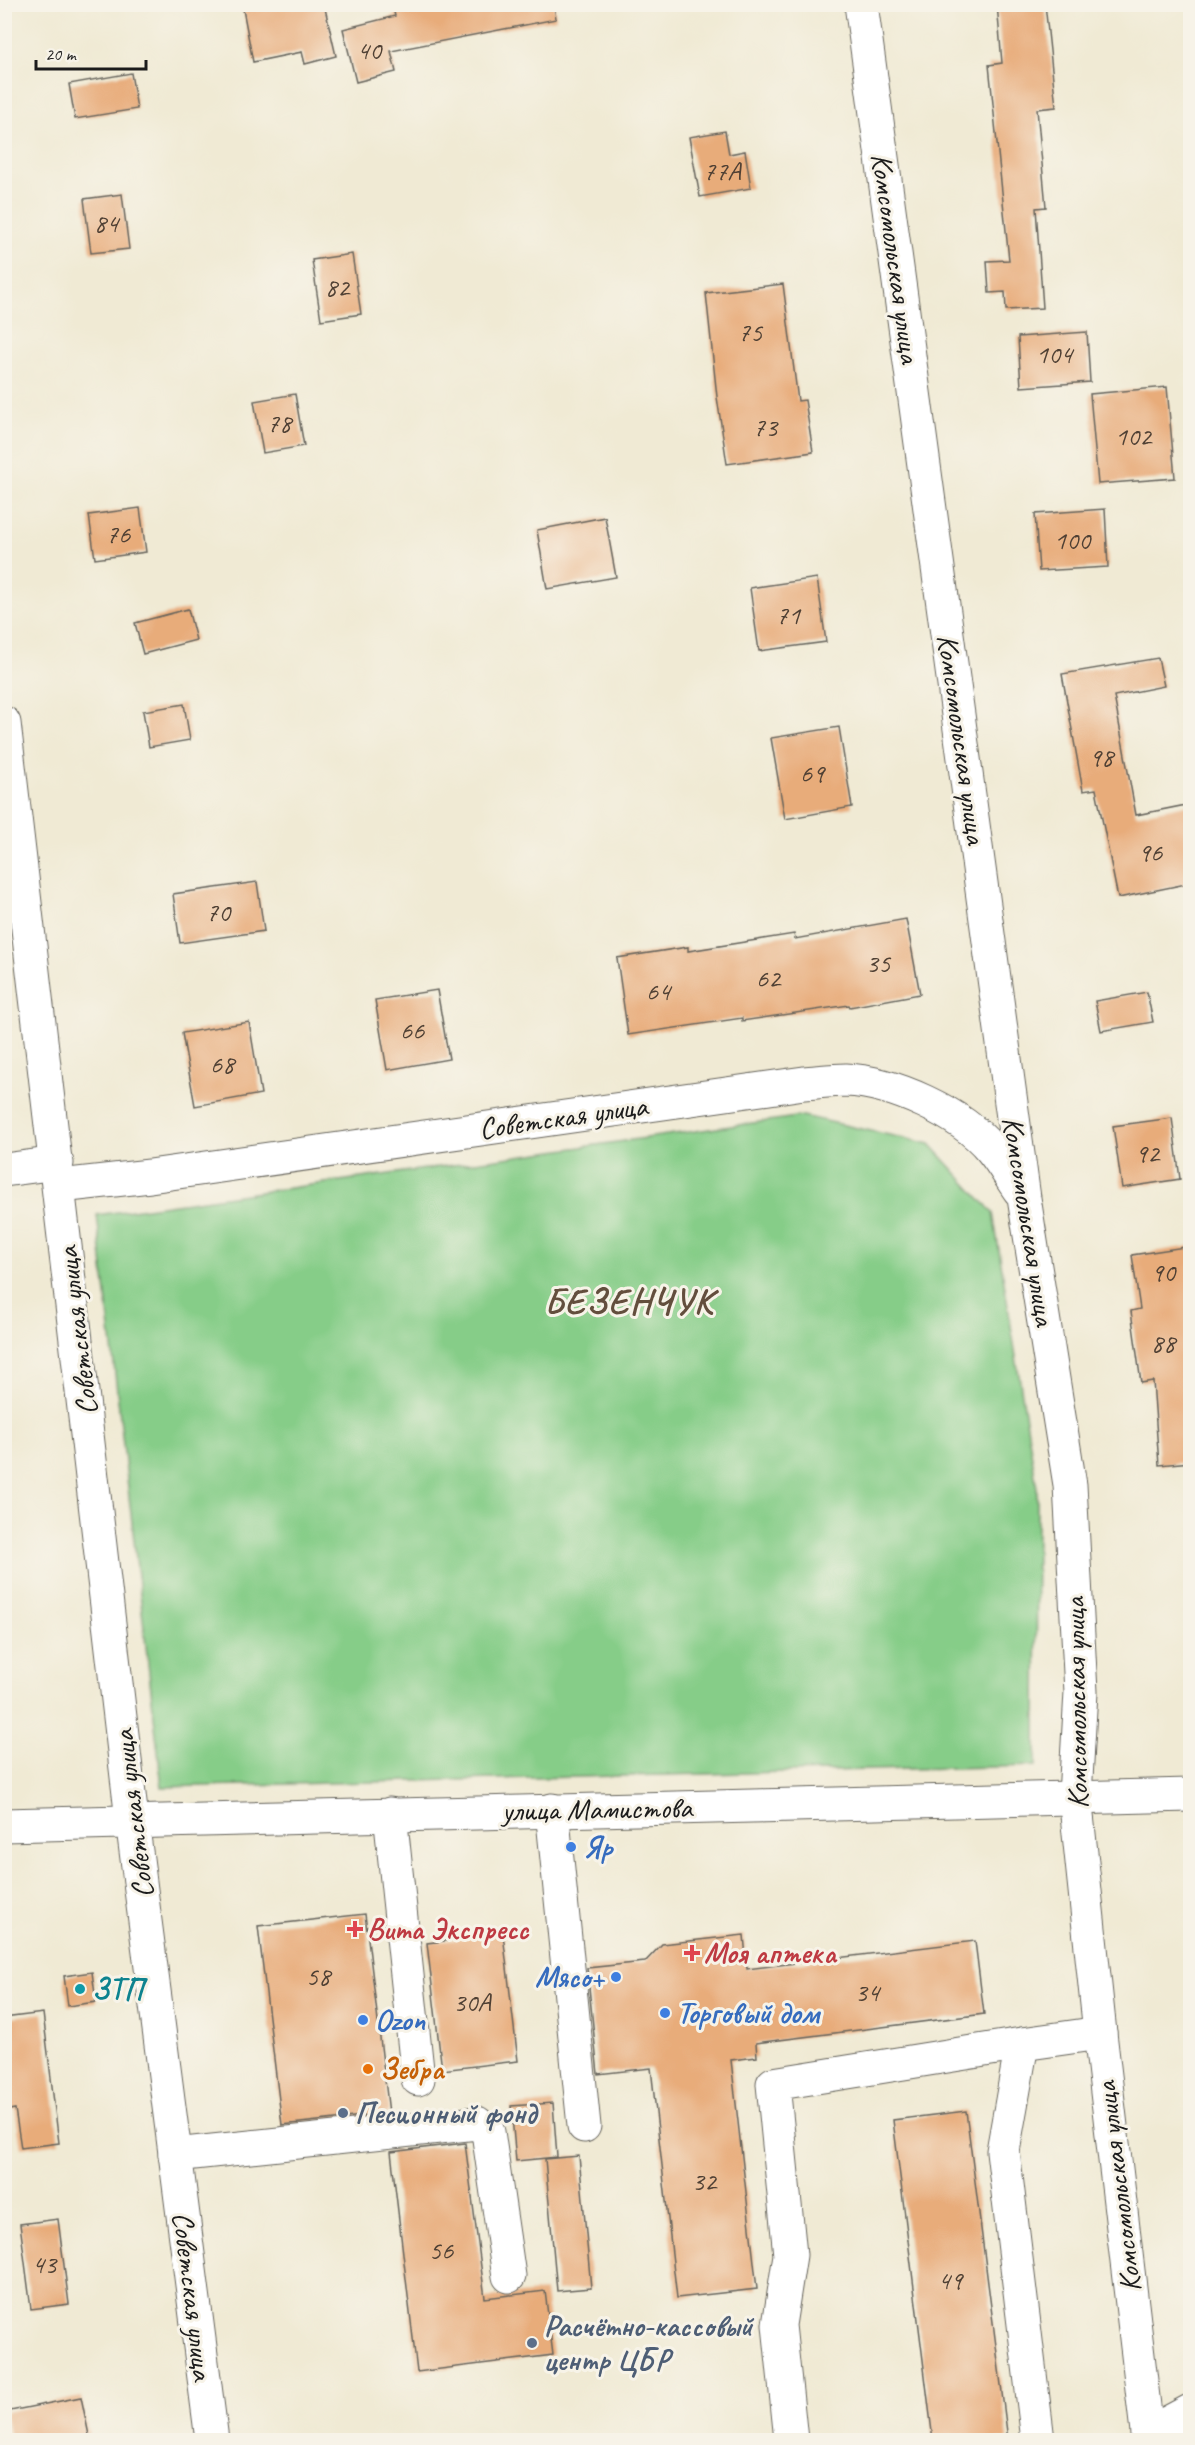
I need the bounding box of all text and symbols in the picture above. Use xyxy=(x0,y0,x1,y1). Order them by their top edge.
scale bar xyxy=(36,33,146,71)
house number: 40 xyxy=(357,33,383,67)
text: 20 m xyxy=(45,43,78,65)
street label: Комсомольская улица xyxy=(862,151,930,367)
house number: 77А xyxy=(703,154,742,188)
house number: 84 xyxy=(94,206,121,240)
house number: 82 xyxy=(325,270,351,304)
house number: 75 xyxy=(738,315,764,349)
house number: 104 xyxy=(1036,337,1075,371)
house number: 78 xyxy=(267,406,294,440)
house number: 73 xyxy=(753,410,779,444)
house number: 102 xyxy=(1115,419,1153,453)
house number: 76 xyxy=(106,517,131,551)
house number: 100 xyxy=(1054,523,1092,557)
house number: 71 xyxy=(776,598,802,632)
street label: Комсомольская улица xyxy=(928,632,996,848)
house number: 98 xyxy=(1089,740,1116,774)
house number: 69 xyxy=(800,756,826,790)
house number: 96 xyxy=(1138,835,1163,869)
house number: 70 xyxy=(206,895,232,929)
house number: 35 xyxy=(866,946,892,980)
house number: 62 xyxy=(756,961,782,995)
house number: 64 xyxy=(646,974,673,1008)
house number: 66 xyxy=(400,1013,425,1047)
house number: 68 xyxy=(210,1047,237,1081)
street label: Советская улица xyxy=(477,1086,651,1148)
street label: Комсомольская улица xyxy=(994,1114,1065,1330)
house number: 92 xyxy=(1135,1136,1161,1170)
street label: Советская улица xyxy=(48,1243,106,1417)
house number: 90 xyxy=(1151,1255,1177,1289)
district label: БЕЗЕНЧУК xyxy=(544,1278,719,1324)
house number: 88 xyxy=(1151,1326,1178,1360)
street label: Комсомольская улица xyxy=(1055,1595,1097,1809)
street label: Советская улица xyxy=(104,1726,162,1900)
street label: улица Мамистова xyxy=(499,1788,694,1830)
place label: Яр xyxy=(583,1828,615,1866)
marker: Яр xyxy=(564,1840,578,1854)
place label: Вита Экспресс xyxy=(367,1910,530,1948)
marker: Вита Экспресс xyxy=(348,1922,362,1936)
place label: Моя аптека xyxy=(704,1934,838,1972)
marker: Моя аптека xyxy=(685,1946,699,1960)
place label: Мясо+ xyxy=(535,1958,606,1996)
house number: 58 xyxy=(306,1959,333,1993)
place label: ЗТП xyxy=(92,1970,148,2008)
marker: Мясо+ xyxy=(609,1970,623,1984)
house number: 34 xyxy=(855,1975,882,2009)
marker: ЗТП xyxy=(73,1982,87,1996)
house number: 30А xyxy=(453,1985,492,2019)
place label: Торговый дом xyxy=(677,1994,821,2032)
place label: Ozon xyxy=(375,2001,426,2039)
marker: Торговый дом xyxy=(658,2006,672,2020)
marker: Ozon xyxy=(356,2013,370,2027)
place label: Зебра xyxy=(380,2050,445,2088)
marker: Зебра xyxy=(361,2062,375,2076)
street label: Комсомольская улица xyxy=(1086,2078,1150,2294)
place label: Песионный фонд xyxy=(355,2094,539,2132)
marker: Песионный фонд xyxy=(336,2106,350,2120)
house number: 32 xyxy=(692,2164,718,2198)
street label: Советская улица xyxy=(164,2210,222,2384)
house number: 56 xyxy=(429,2233,454,2267)
house number: 43 xyxy=(32,2247,58,2281)
house number: 49 xyxy=(938,2263,964,2297)
place label: Расчётно-кассовый центр ЦБР xyxy=(544,2307,755,2379)
marker: Расчётно-кассовый центр ЦБР xyxy=(525,2336,539,2350)

